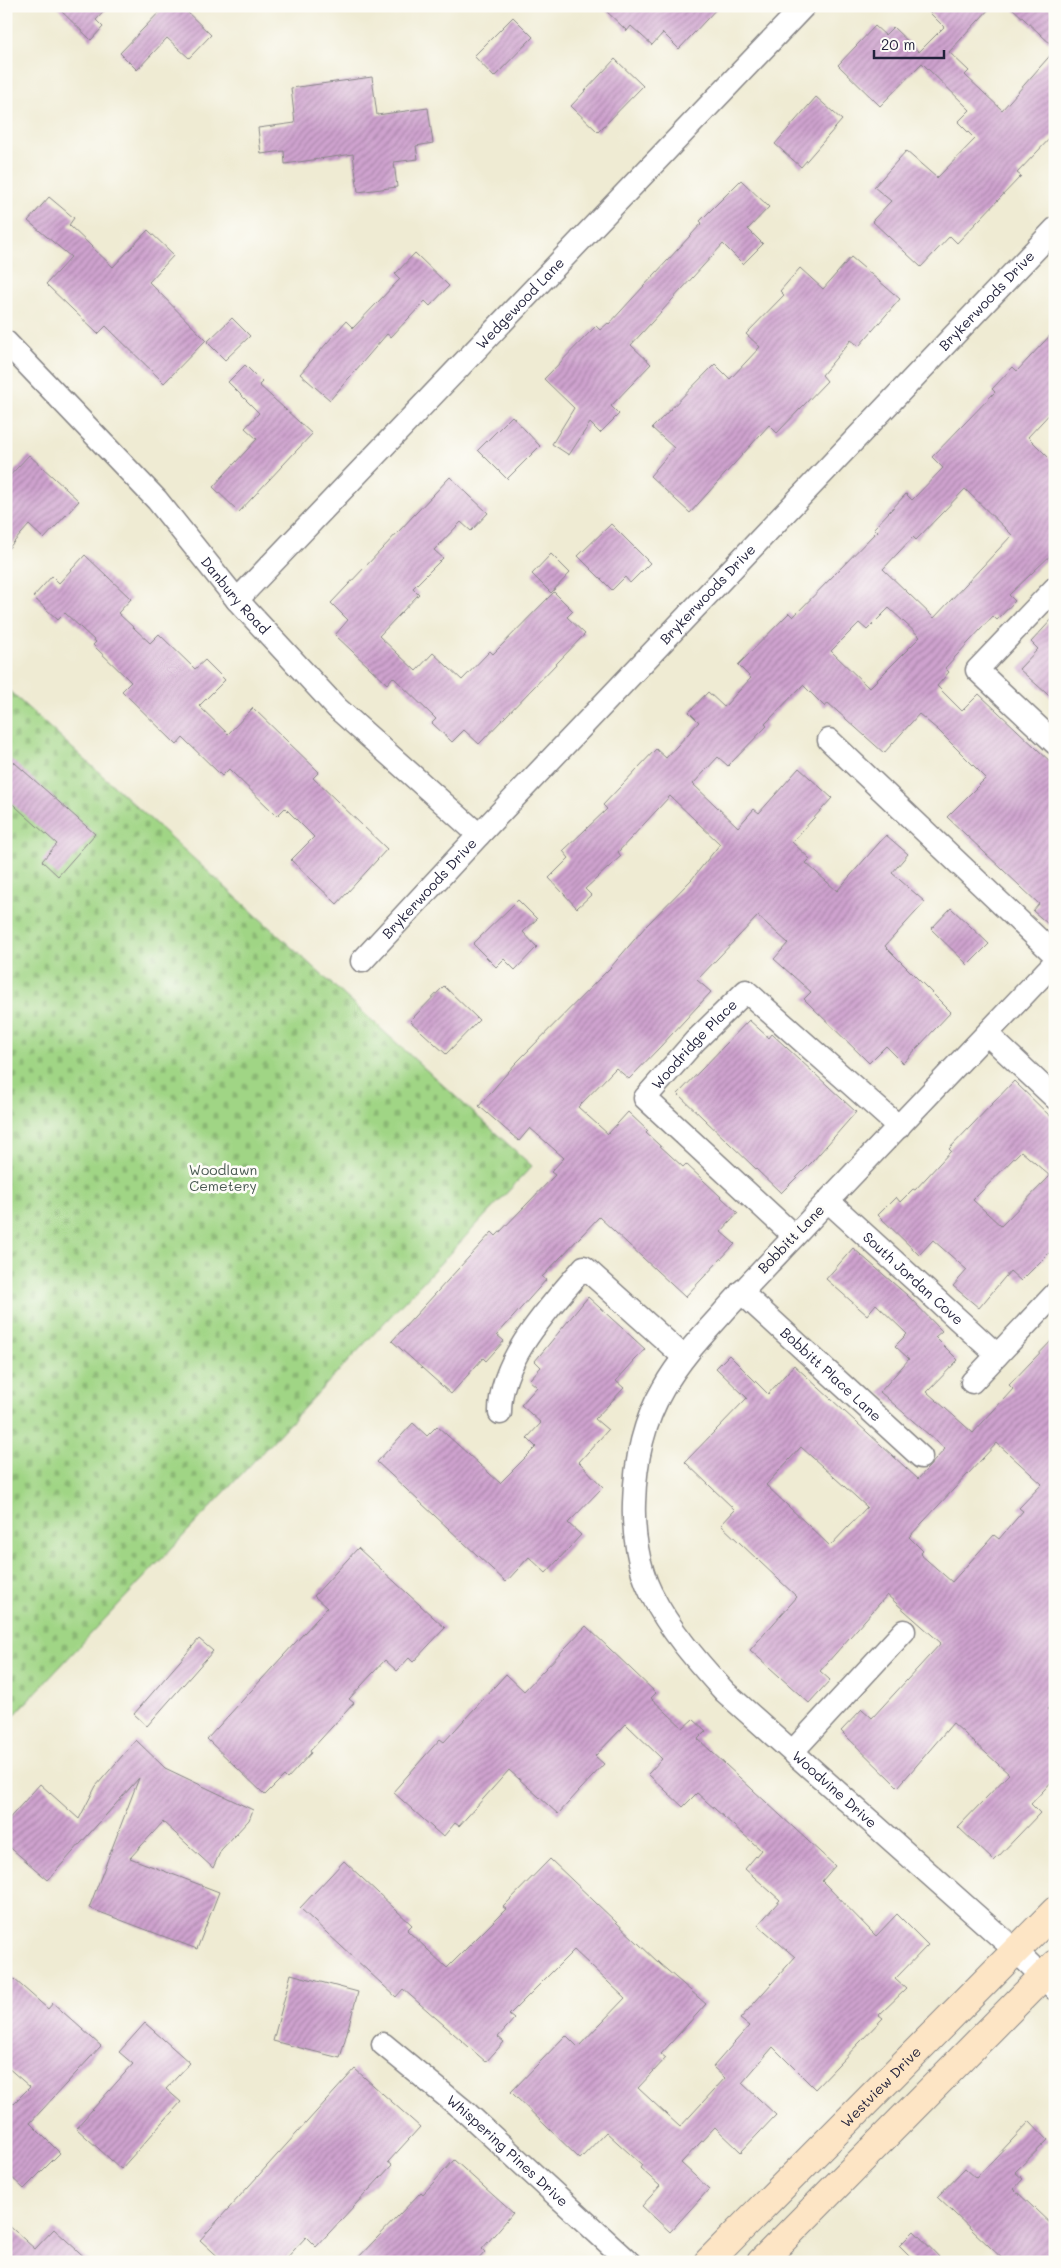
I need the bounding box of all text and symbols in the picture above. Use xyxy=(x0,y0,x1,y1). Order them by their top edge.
scale bar xyxy=(874,28,944,60)
text: 20 m xyxy=(881,34,915,54)
street label: Brykerwoods Drive xyxy=(934,246,1038,354)
street label: Wedgewood Lane xyxy=(471,253,568,353)
street label: Brykerwoods Drive xyxy=(655,540,759,648)
street label: Danbury Road xyxy=(197,552,274,638)
street label: Brykerwoods Drive xyxy=(377,834,480,943)
street label: Woodridge Place xyxy=(647,995,741,1093)
park label: Woodlawn Cemetery xyxy=(189,1160,257,1195)
street label: Bobbitt Lane xyxy=(753,1200,828,1277)
street label: South Jordan Cove xyxy=(859,1227,968,1329)
street label: Bobbitt Place Lane xyxy=(777,1323,886,1425)
street label: Woodvine Drive xyxy=(788,1746,881,1832)
street label: Westview Drive xyxy=(836,2042,925,2131)
street label: Whispering Pines Drive xyxy=(443,2090,573,2211)

